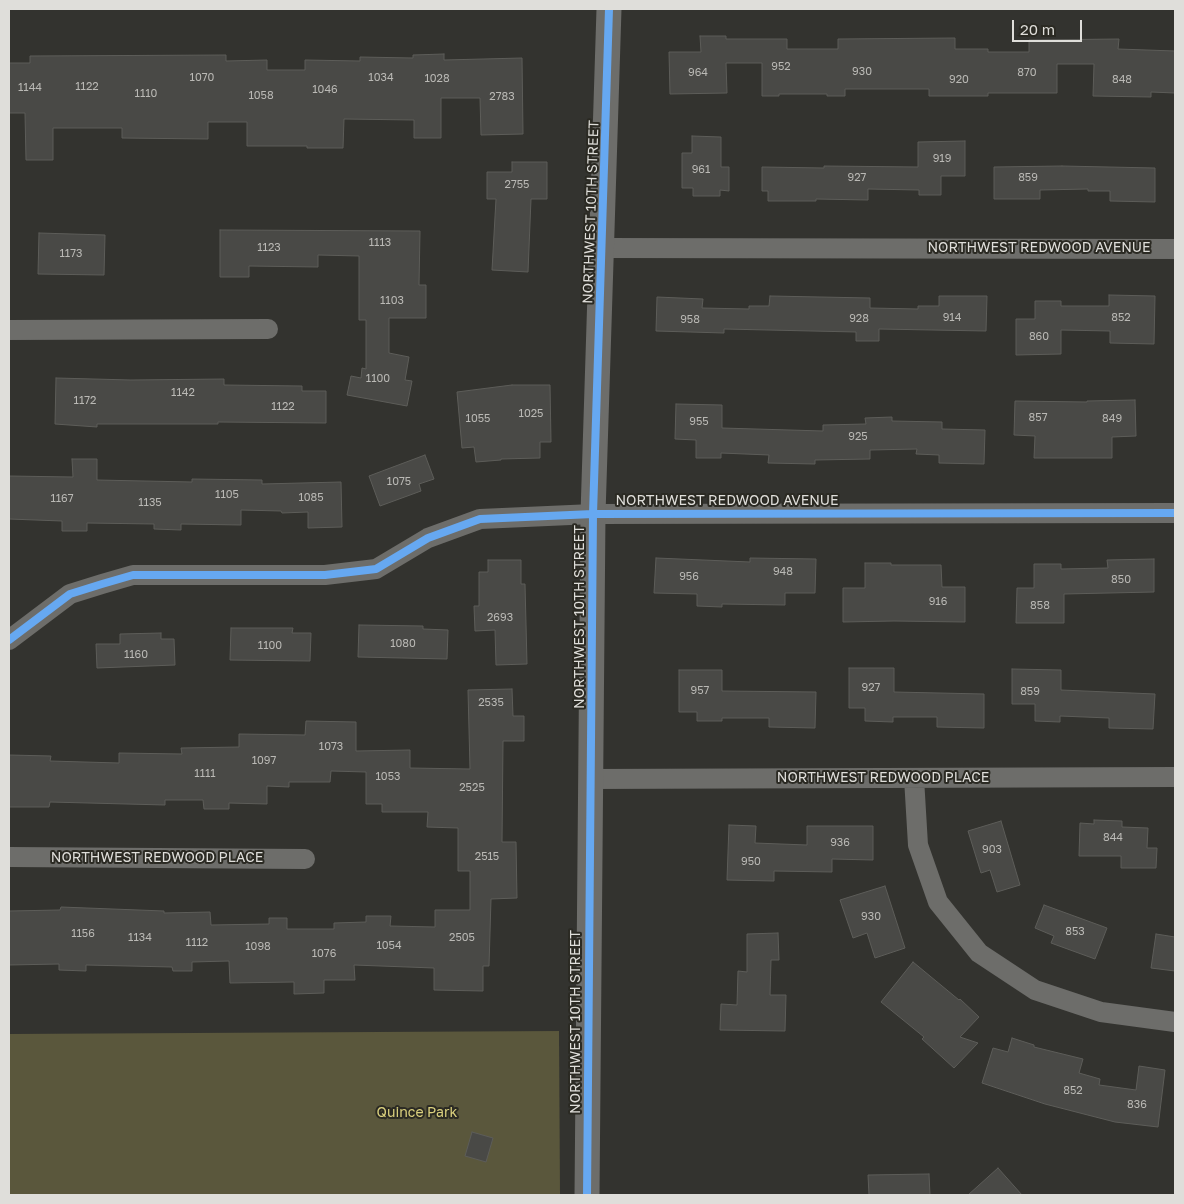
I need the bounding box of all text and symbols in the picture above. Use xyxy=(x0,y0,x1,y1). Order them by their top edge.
scale bar xyxy=(1014,10,1084,42)
text: 20 m xyxy=(1020,20,1055,38)
house number: 952 xyxy=(771,60,791,74)
house number: 930 xyxy=(852,65,872,79)
house number: 964 xyxy=(688,66,708,80)
house number: 870 xyxy=(1017,66,1037,80)
house number: 1070 xyxy=(190,71,214,85)
house number: 1034 xyxy=(368,71,394,85)
house number: 1028 xyxy=(424,72,450,86)
house number: 920 xyxy=(949,73,969,87)
house number: 848 xyxy=(1112,73,1132,87)
house number: 1122 xyxy=(75,80,99,94)
house number: 1144 xyxy=(18,81,42,95)
house number: 1046 xyxy=(312,83,338,97)
house number: 1110 xyxy=(135,87,157,101)
house number: 1058 xyxy=(248,89,274,103)
house number: 2783 xyxy=(489,90,515,104)
street label: NORTHWEST 10TH STREET xyxy=(579,120,603,304)
house number: 919 xyxy=(933,152,951,166)
house number: 961 xyxy=(692,163,710,177)
house number: 927 xyxy=(848,171,866,185)
house number: 859 xyxy=(1018,171,1038,185)
house number: 2755 xyxy=(505,178,529,192)
house number: 1113 xyxy=(369,236,391,250)
street label: NORTHWEST REDWOOD AVENUE xyxy=(927,240,1151,256)
house number: 1123 xyxy=(257,241,281,255)
house number: 1173 xyxy=(60,247,82,261)
house number: 1103 xyxy=(380,294,404,308)
house number: 914 xyxy=(943,311,961,325)
house number: 852 xyxy=(1111,311,1131,325)
house number: 928 xyxy=(849,312,869,326)
house number: 958 xyxy=(680,313,700,327)
house number: 860 xyxy=(1029,330,1049,344)
house number: 1100 xyxy=(366,372,390,386)
house number: 1142 xyxy=(171,386,195,400)
house number: 1172 xyxy=(74,394,96,408)
house number: 1122 xyxy=(271,400,295,414)
house number: 1025 xyxy=(519,407,543,421)
house number: 857 xyxy=(1029,411,1047,425)
house number: 1055 xyxy=(466,412,490,426)
house number: 849 xyxy=(1102,412,1122,426)
house number: 955 xyxy=(689,415,709,429)
house number: 925 xyxy=(848,430,868,444)
house number: 1075 xyxy=(387,475,411,489)
house number: 1105 xyxy=(215,488,239,502)
house number: 1085 xyxy=(298,491,324,505)
house number: 1167 xyxy=(50,492,74,506)
street label: NORTHWEST REDWOOD AVENUE xyxy=(615,493,839,509)
house number: 1135 xyxy=(138,496,162,510)
street label: NORTHWEST 10TH STREET xyxy=(572,525,588,709)
house number: 948 xyxy=(773,565,793,579)
house number: 956 xyxy=(679,570,699,584)
house number: 850 xyxy=(1111,573,1131,587)
house number: 916 xyxy=(929,595,947,609)
house number: 858 xyxy=(1030,599,1050,613)
house number: 2693 xyxy=(487,611,513,625)
house number: 1080 xyxy=(390,637,416,651)
house number: 1100 xyxy=(258,639,282,653)
house number: 1160 xyxy=(124,648,148,662)
house number: 927 xyxy=(862,681,880,695)
house number: 957 xyxy=(691,684,709,698)
house number: 859 xyxy=(1020,685,1040,699)
house number: 2535 xyxy=(478,696,504,710)
house number: 1073 xyxy=(319,740,343,754)
house number: 1097 xyxy=(252,754,276,768)
house number: 1111 xyxy=(194,767,216,781)
house number: 1053 xyxy=(376,770,400,784)
street label: NORTHWEST REDWOOD PLACE xyxy=(777,770,989,786)
house number: 2525 xyxy=(459,781,485,795)
house number: 844 xyxy=(1103,831,1123,845)
house number: 936 xyxy=(830,836,850,850)
house number: 903 xyxy=(982,843,1002,857)
street label: NORTHWEST REDWOOD PLACE xyxy=(51,850,263,866)
house number: 2515 xyxy=(475,850,499,864)
house number: 950 xyxy=(741,855,761,869)
house number: 930 xyxy=(861,910,881,924)
house number: 853 xyxy=(1065,925,1085,939)
house number: 1156 xyxy=(71,927,95,941)
street label: NORTHWEST 10TH STREET xyxy=(568,930,584,1114)
house number: 1134 xyxy=(128,931,152,945)
house number: 2505 xyxy=(449,931,475,945)
house number: 1112 xyxy=(186,936,208,950)
house number: 1054 xyxy=(376,939,402,953)
house number: 1098 xyxy=(245,940,271,954)
house number: 1076 xyxy=(312,947,336,961)
house number: 852 xyxy=(1063,1084,1083,1098)
house number: 836 xyxy=(1127,1098,1147,1112)
park label: Quince Park xyxy=(377,1105,457,1121)

